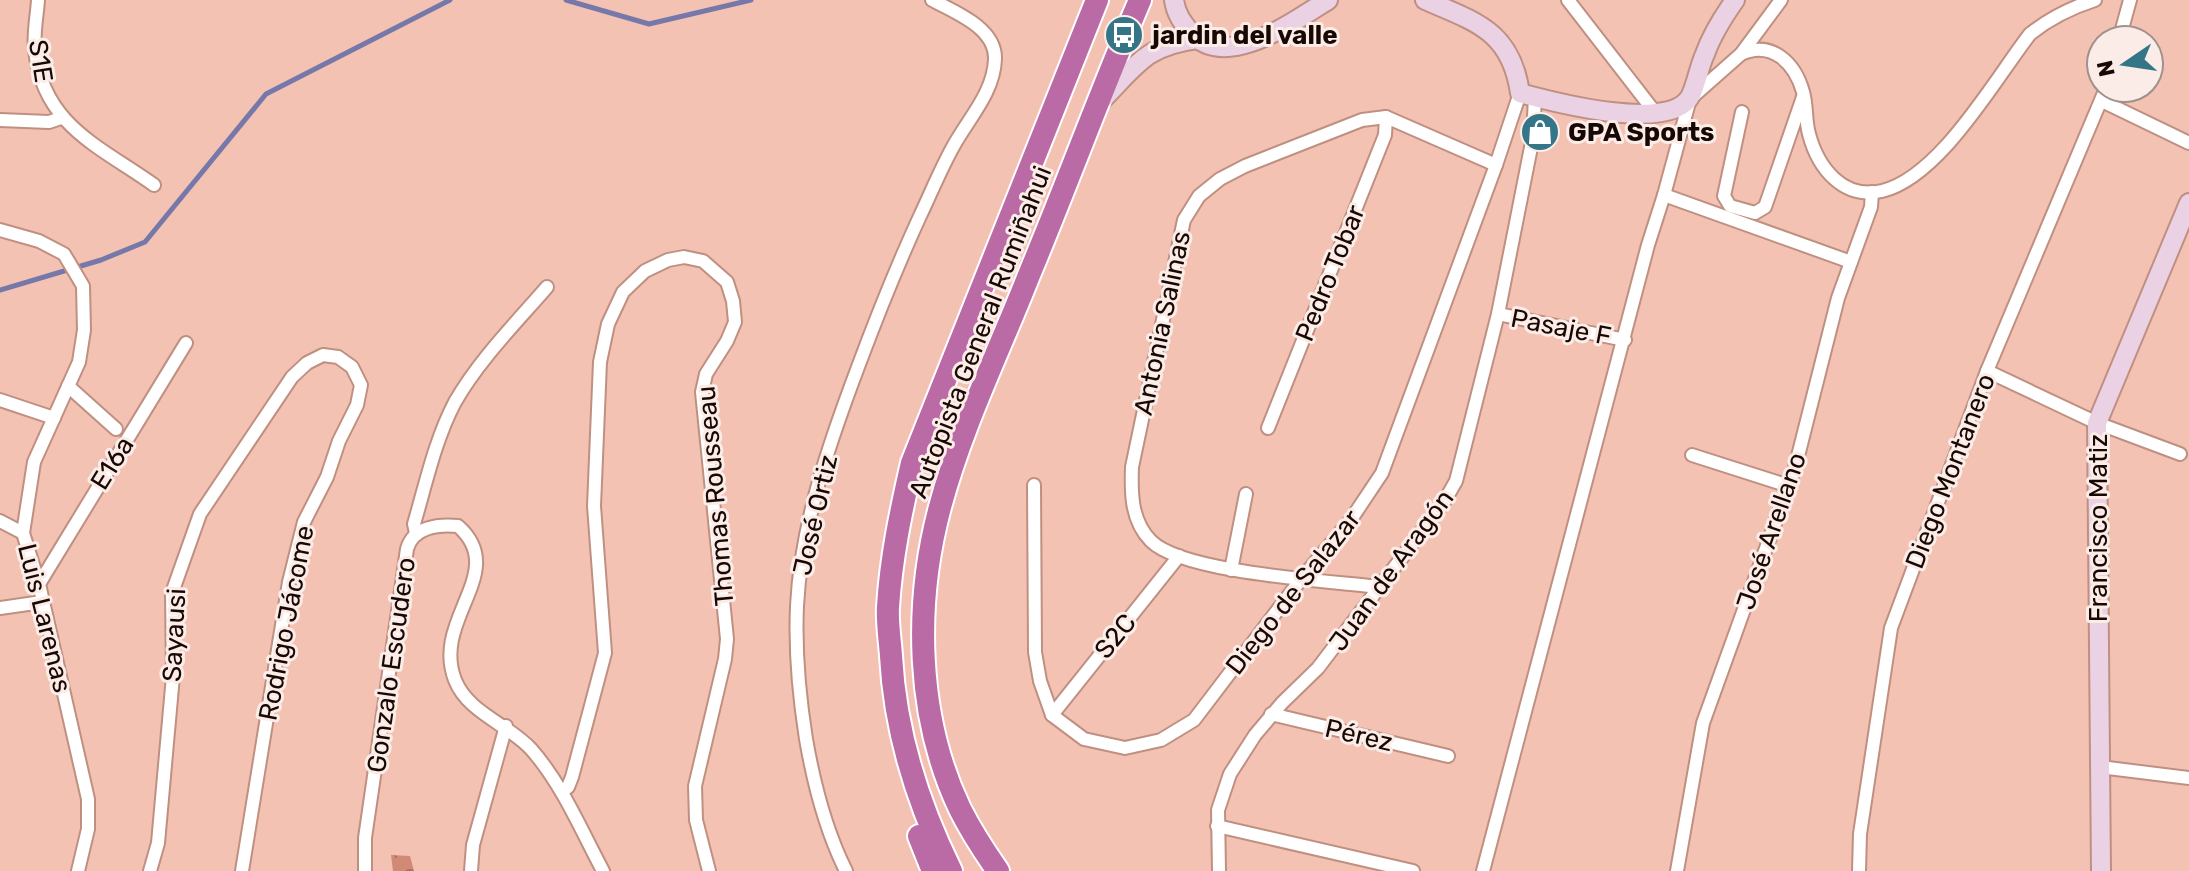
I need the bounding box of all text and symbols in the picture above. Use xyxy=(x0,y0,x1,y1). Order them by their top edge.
bus stop icon: jardin del valle xyxy=(1103,14,1145,56)
place label: jardin del valle xyxy=(1150,20,1338,51)
north arrow xyxy=(2085,24,2165,104)
street label: S1E xyxy=(22,37,59,85)
text: N xyxy=(2091,58,2121,79)
shop icon: GPA Sports xyxy=(1519,111,1561,153)
place label: GPA Sports xyxy=(1568,117,1714,148)
street label: Autopista General Rumiñahui xyxy=(903,162,1058,503)
street label: Pedro Tobar xyxy=(1289,201,1372,346)
street label: Antonia Salinas xyxy=(1128,228,1197,418)
street label: Pasaje F xyxy=(1508,303,1614,352)
street label: Diego Montanero xyxy=(1899,369,2002,573)
street label: Thomas Rousseau xyxy=(690,385,741,607)
street label: E16a xyxy=(84,431,141,496)
street label: Francisco Matiz xyxy=(2083,434,2114,622)
street label: José Arellano xyxy=(1730,448,1813,614)
street label: José Ortiz xyxy=(787,452,844,578)
street label: Juan de Aragón xyxy=(1322,484,1460,657)
street label: Diego de Salazar xyxy=(1219,504,1367,681)
street label: Rodrigo Jácome xyxy=(252,523,321,723)
street label: Luis Larenas xyxy=(11,540,78,696)
street label: Gonzalo Escudero xyxy=(361,555,422,775)
street label: Sayausi xyxy=(157,587,192,683)
street label: S2C xyxy=(1088,608,1143,665)
street label: Pérez xyxy=(1322,713,1396,758)

